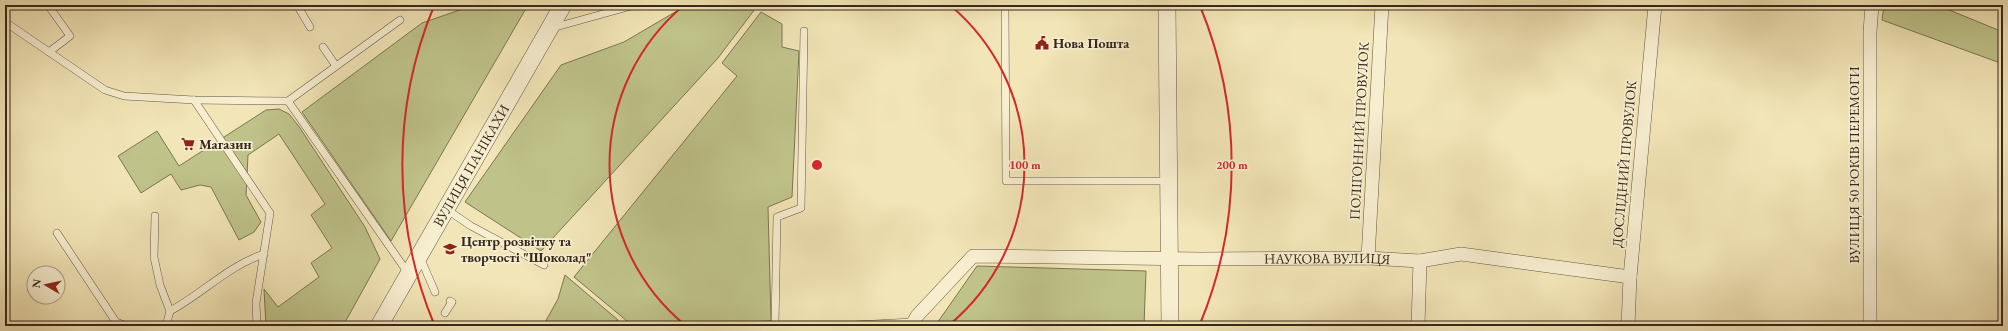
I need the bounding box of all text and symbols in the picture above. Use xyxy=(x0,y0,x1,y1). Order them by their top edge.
place label: Нова Пошта xyxy=(1053,34,1130,52)
public building icon: Нова Пошта xyxy=(1034,35,1050,51)
street label: ПОЛІГОННИЙ ПРОВУЛОК xyxy=(1345,41,1373,220)
street label: ВУЛИЦЯ 50 РОКІВ ПЕРЕМОГИ xyxy=(1845,66,1863,263)
street label: ДОСЛІДНИЙ ПРОВУЛОК xyxy=(1608,79,1640,248)
street label: ВУЛИЦЯ ПАНІКАХИ xyxy=(429,101,513,230)
place label: Магазин xyxy=(199,135,252,153)
supermarket icon: Магазин xyxy=(180,136,196,152)
text: 100 m xyxy=(1009,157,1041,173)
text: 200 m xyxy=(1216,157,1248,173)
centre of rings xyxy=(810,158,824,172)
place label: Центр розвітку та творчості "Шоколад" xyxy=(461,232,592,266)
school or university icon: Центр розвітку та творчості "Шоколад" xyxy=(442,241,458,257)
street label: НАУКОВА ВУЛИЦЯ xyxy=(1264,249,1392,268)
north arrow xyxy=(26,265,66,305)
text: N xyxy=(29,278,44,289)

